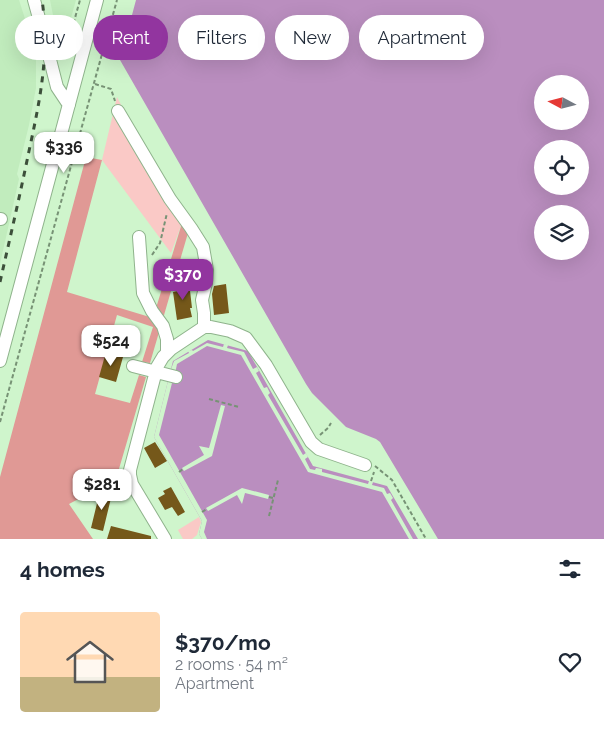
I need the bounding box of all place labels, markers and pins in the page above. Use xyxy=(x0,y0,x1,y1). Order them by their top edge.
pin: $336 xyxy=(34,132,94,174)
pin: $370 xyxy=(153,258,213,301)
pin: $524 xyxy=(81,324,141,367)
pin: $281 xyxy=(72,468,132,511)

